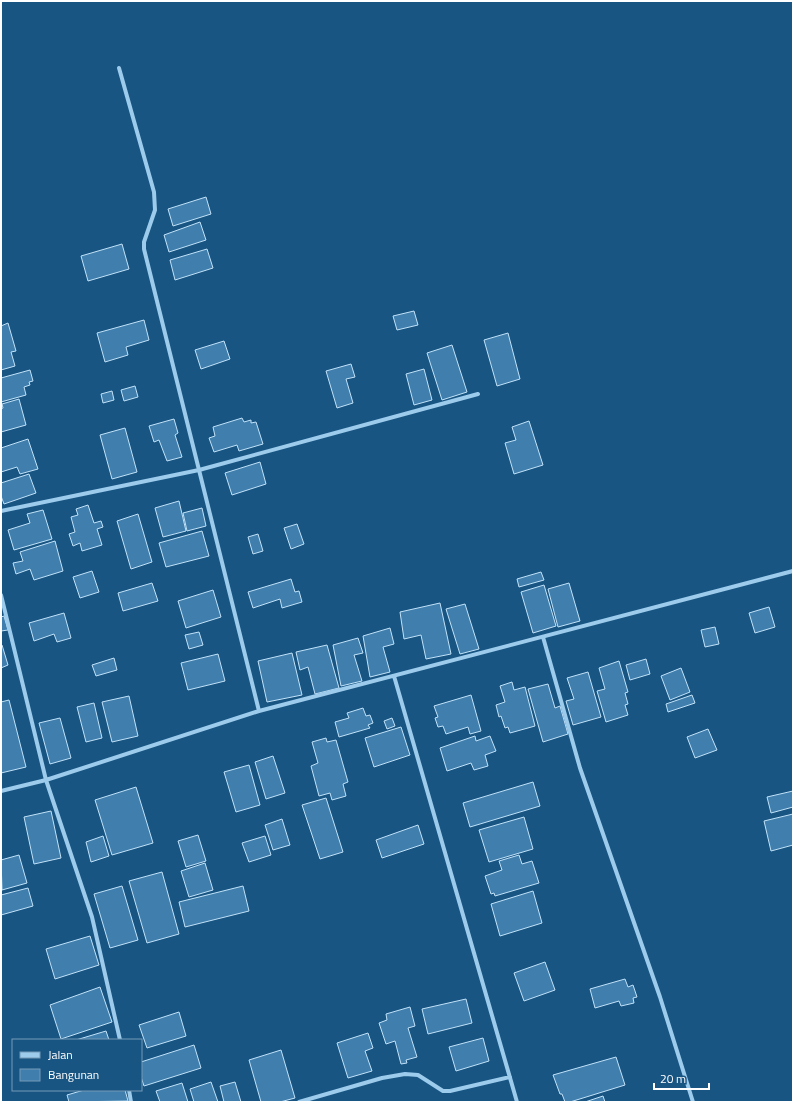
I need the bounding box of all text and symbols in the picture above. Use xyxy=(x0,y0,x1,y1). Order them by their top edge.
legend xyxy=(12,1039,142,1091)
text: Jalan xyxy=(48,1045,73,1064)
text: Bangunan xyxy=(48,1065,99,1084)
scale bar xyxy=(654,1065,709,1091)
text: 20 m xyxy=(660,1069,686,1088)

